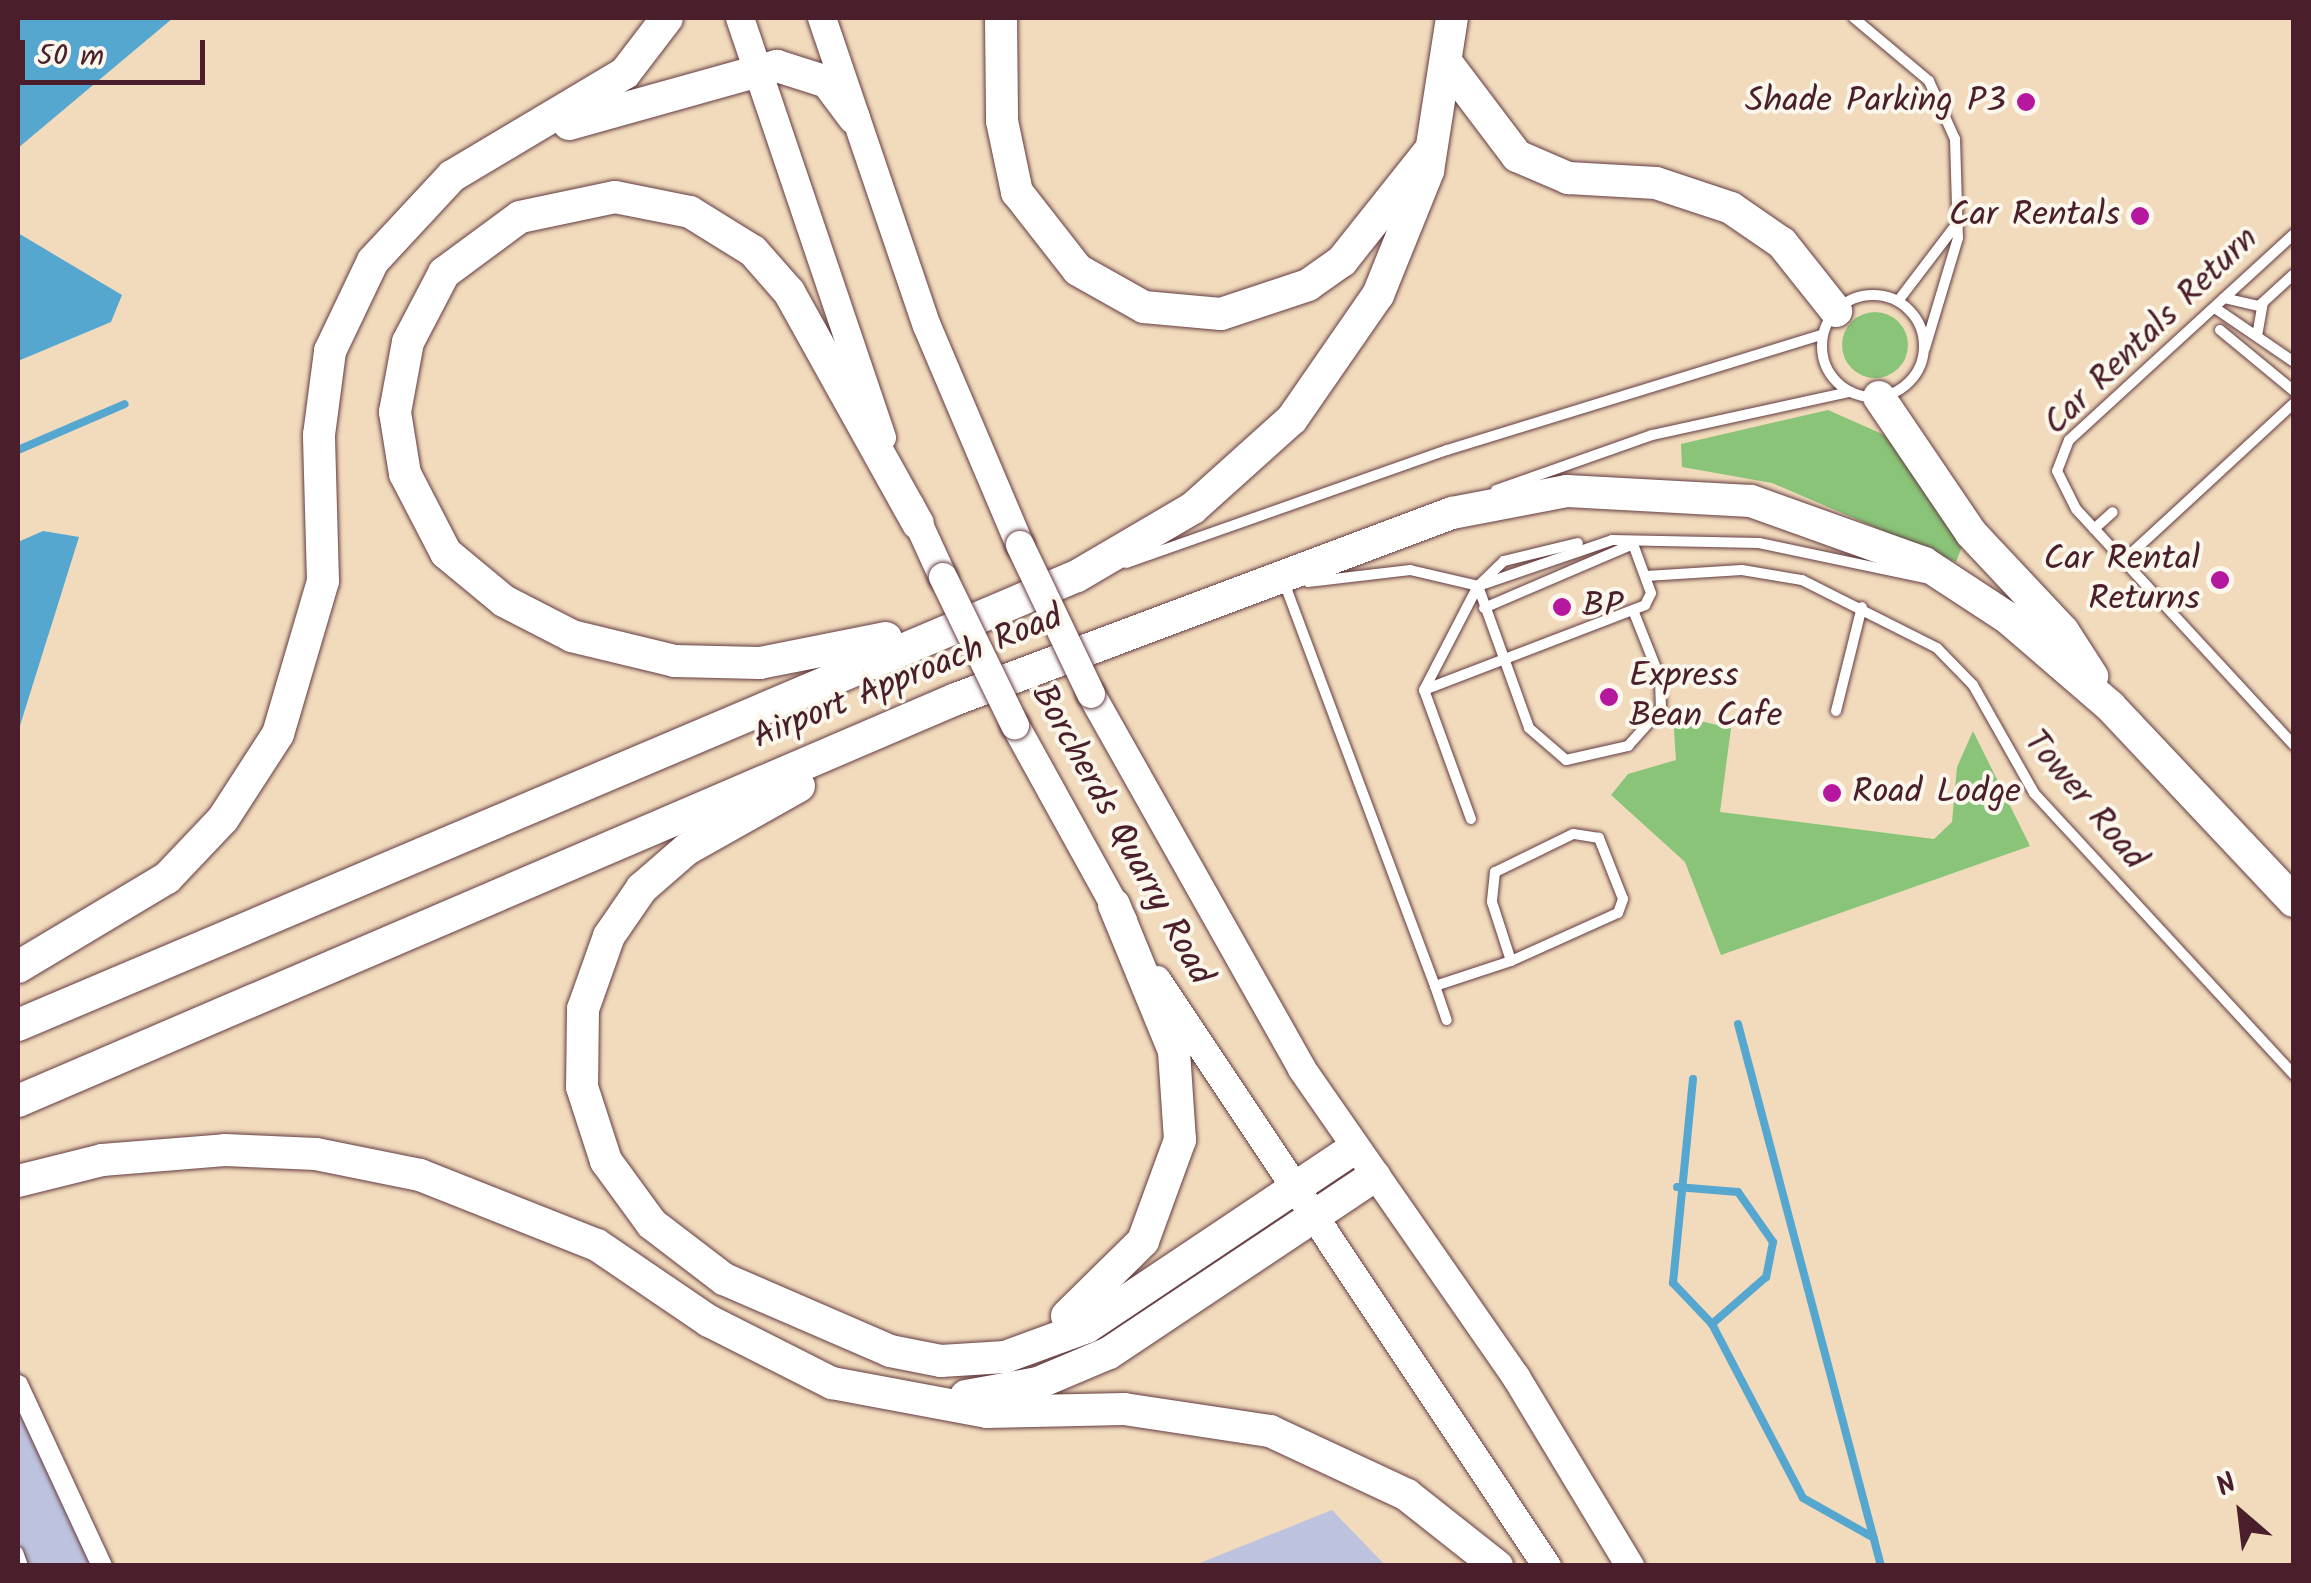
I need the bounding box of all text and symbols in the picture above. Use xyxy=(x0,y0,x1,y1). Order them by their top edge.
scale bar xyxy=(25,20,210,82)
text: 50 m xyxy=(37,33,104,81)
place label: Shade Parking P3 xyxy=(1745,81,2006,123)
marker: Shade Parking P3 xyxy=(2015,91,2037,113)
place label: Car Rentals xyxy=(1949,195,2120,237)
marker: Car Rentals xyxy=(2129,205,2151,227)
street label: Car Rentals Return xyxy=(2036,219,2268,445)
place label: Car Rental Returns xyxy=(2044,539,2200,621)
marker: Car Rental Returns xyxy=(2209,569,2231,591)
place label: BP xyxy=(1582,586,1623,628)
marker: BP xyxy=(1551,596,1573,618)
street label: Airport Approach Road xyxy=(747,597,1069,759)
place label: Express Bean Cafe xyxy=(1629,656,1782,738)
street label: Borcherds Quarry Road xyxy=(1021,677,1221,993)
marker: Express Bean Cafe xyxy=(1598,686,1620,708)
street label: Tower Road xyxy=(2013,723,2155,879)
place label: Road Lodge xyxy=(1852,772,2021,814)
marker: Road Lodge xyxy=(1821,782,1843,804)
text: N xyxy=(2208,1462,2245,1510)
north arrow xyxy=(2191,1463,2291,1563)

